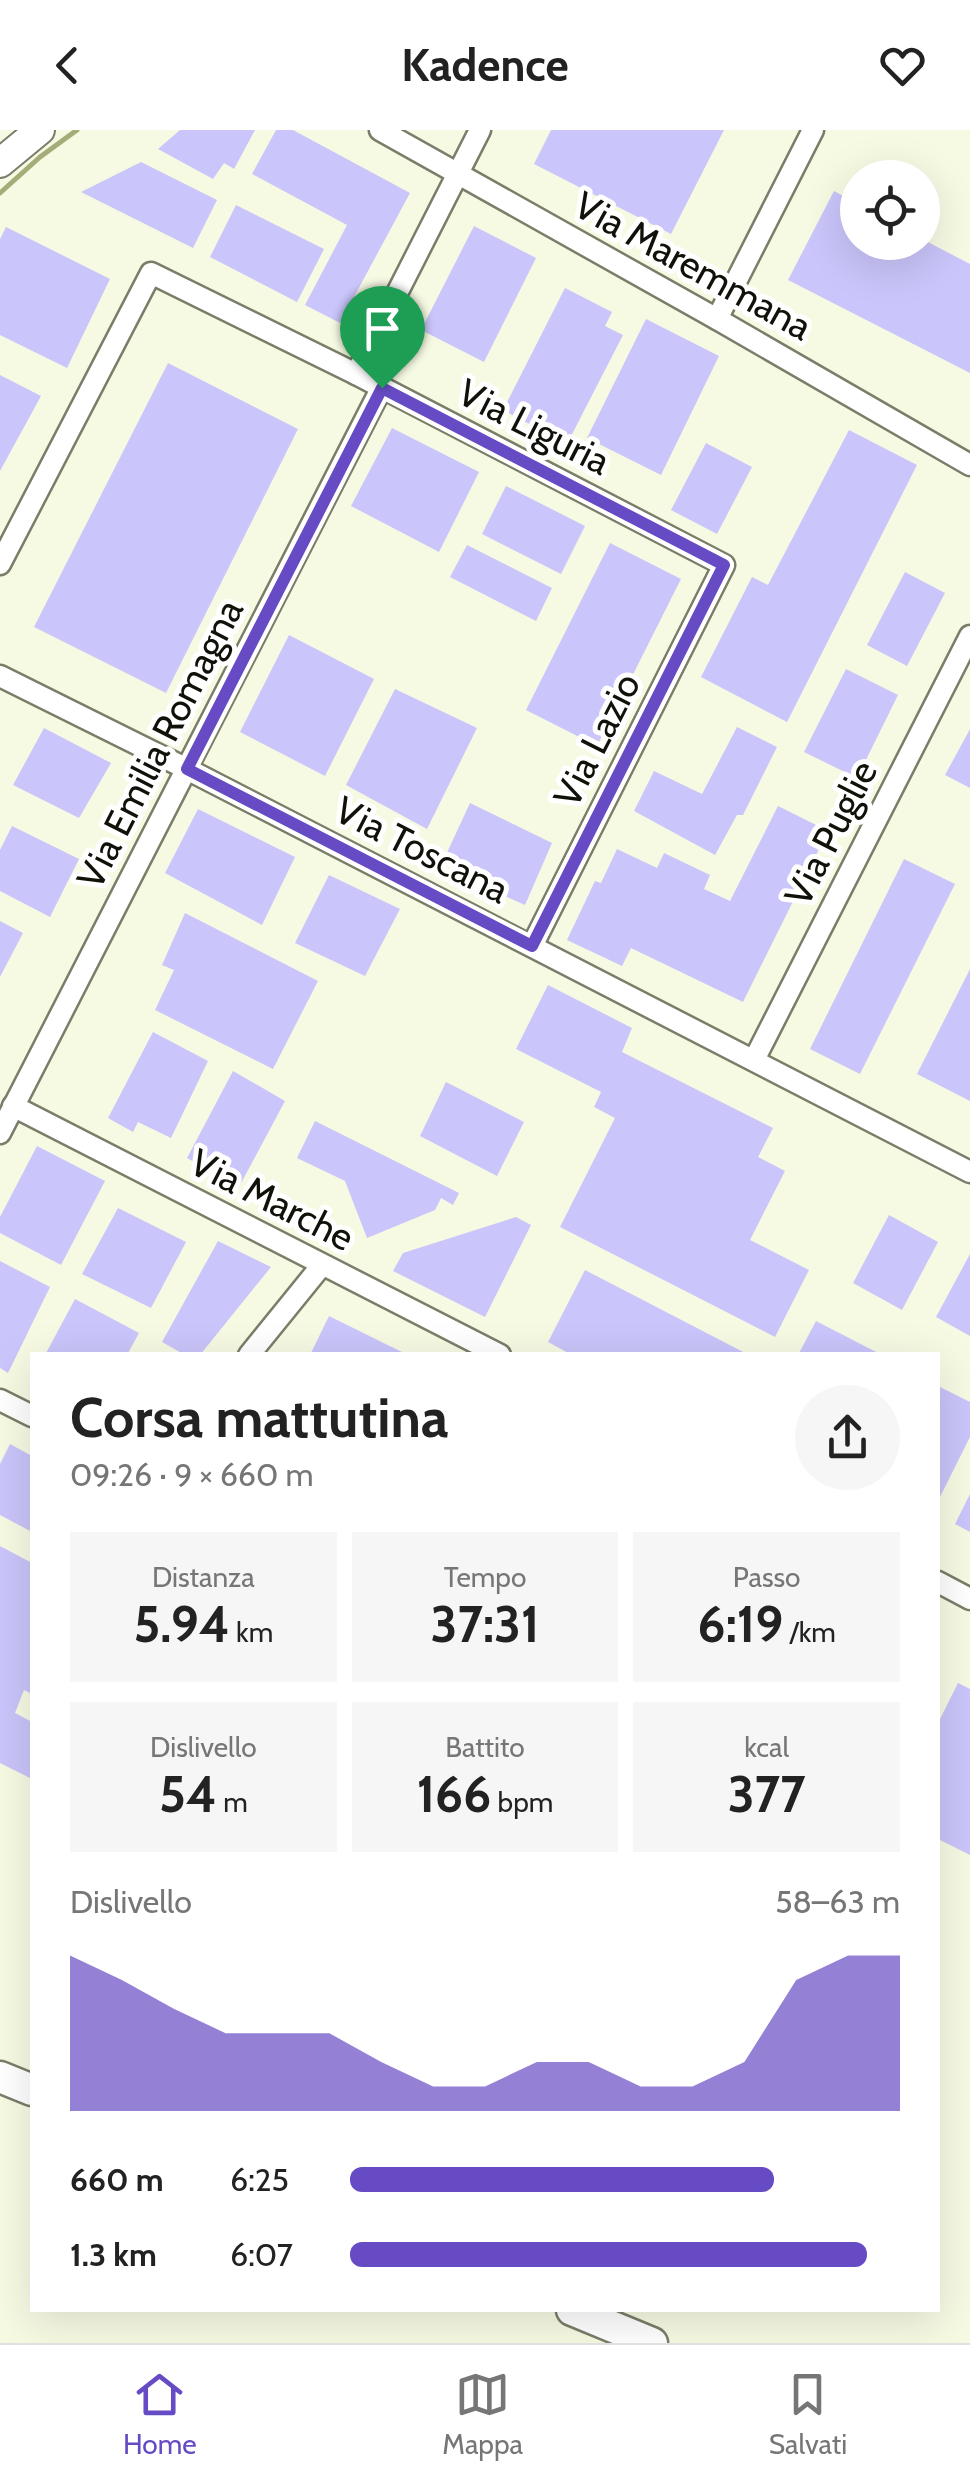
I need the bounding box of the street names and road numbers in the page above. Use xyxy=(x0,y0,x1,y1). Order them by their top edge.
street label: Via Maremmana xyxy=(566,181,820,350)
street label: Via Liguria xyxy=(451,368,618,485)
street label: Via Emilia Romagna xyxy=(66,591,253,896)
street label: Via Lazio xyxy=(543,665,650,815)
street label: Via Puglie xyxy=(774,752,887,913)
street label: Via Toscana xyxy=(328,786,517,913)
street label: Via Marche xyxy=(183,1138,362,1261)

